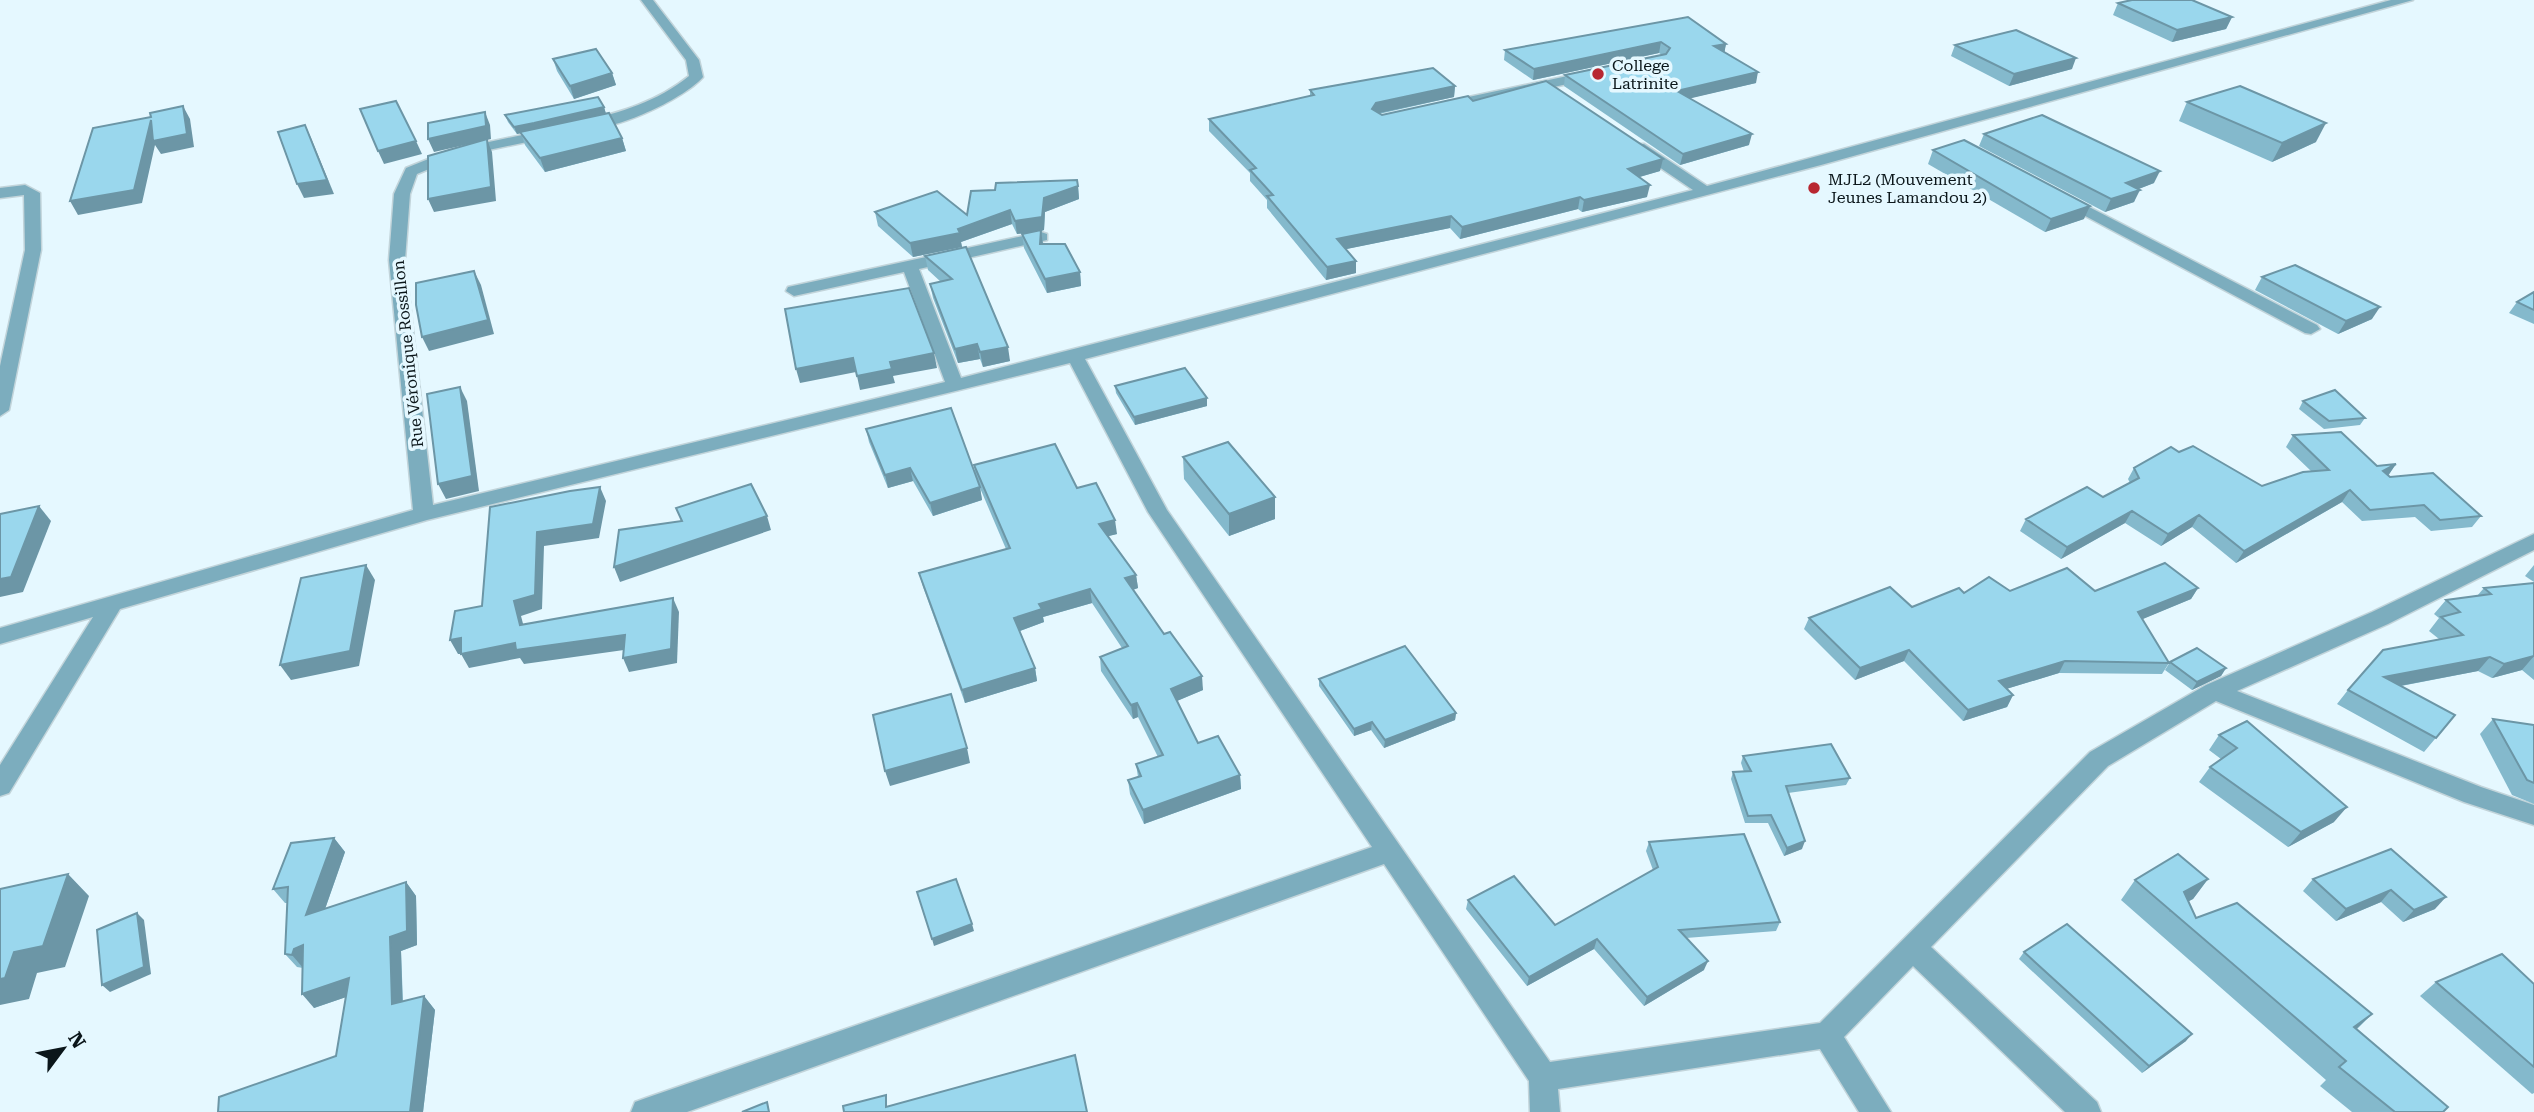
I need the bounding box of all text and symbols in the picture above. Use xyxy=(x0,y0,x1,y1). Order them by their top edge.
place label: College Latrinite xyxy=(1612,56,1678,93)
marker: College Latrinite xyxy=(1590,66,1606,82)
place label: MJL2 (Mouvement Jeunes Lamandou 2) xyxy=(1828,170,1987,207)
marker: MJL2 (Mouvement Jeunes Lamandou 2) xyxy=(1806,180,1822,196)
street label: Rue Véronique Rossillon xyxy=(389,259,427,449)
north arrow xyxy=(28,1014,98,1084)
text: N xyxy=(63,1028,91,1053)

